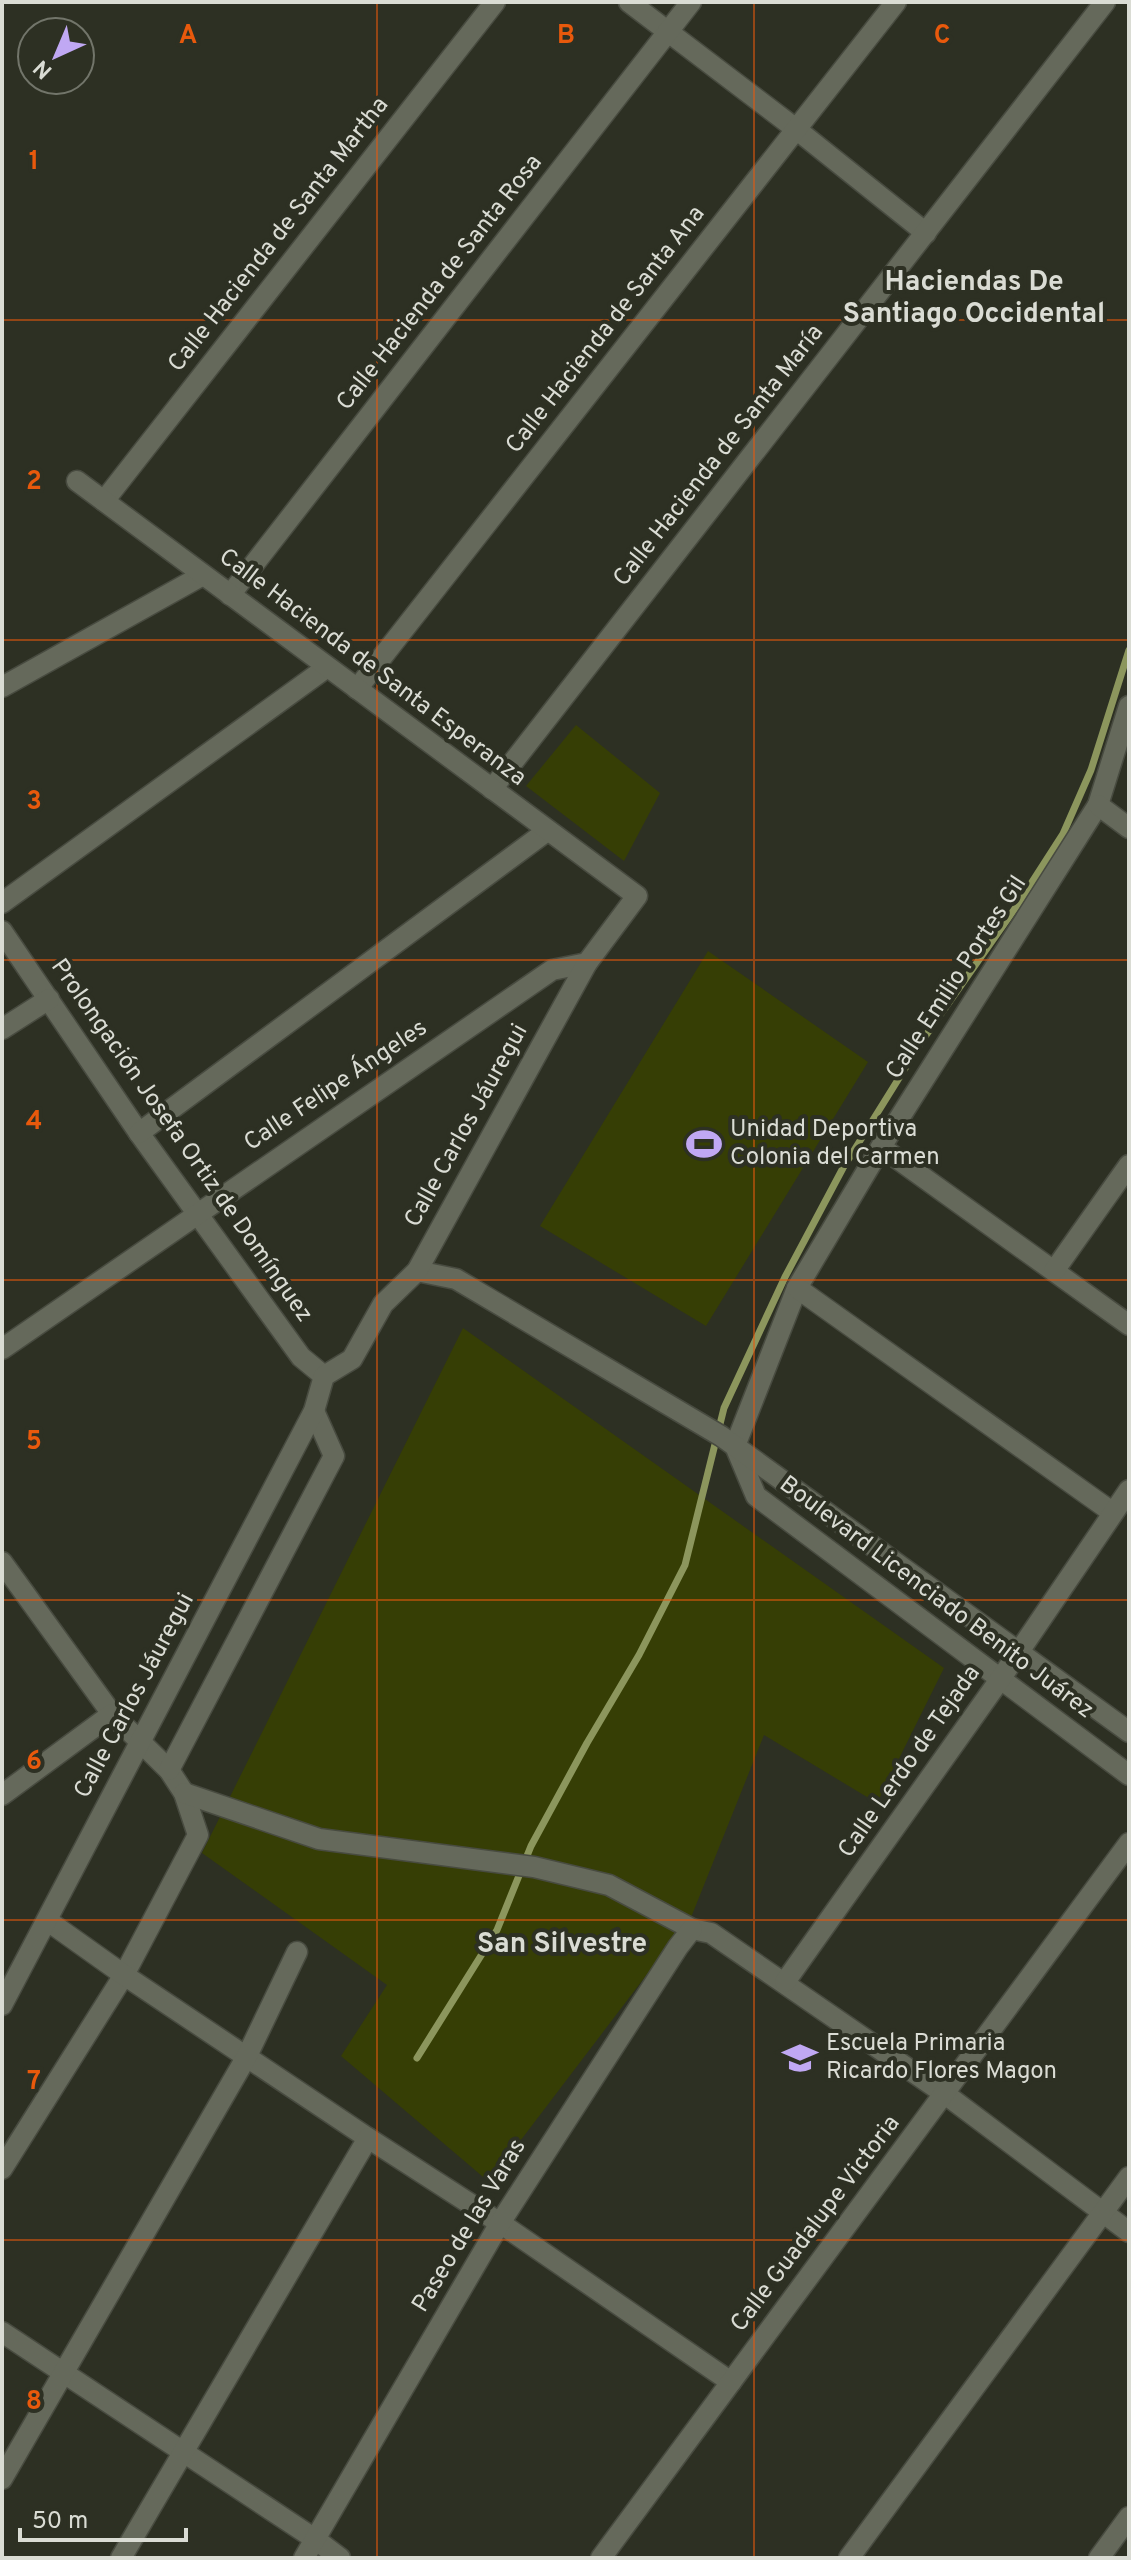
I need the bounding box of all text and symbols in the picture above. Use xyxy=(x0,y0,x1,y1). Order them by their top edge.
north arrow xyxy=(16,16,96,96)
text: A xyxy=(179,20,197,53)
text: B xyxy=(557,20,575,53)
text: C xyxy=(934,20,950,53)
text: N xyxy=(29,53,59,84)
street label: Calle Hacienda de Santa Martha xyxy=(162,91,396,379)
text: 1 xyxy=(29,146,39,179)
street label: Calle Hacienda de Santa Rosa xyxy=(331,149,549,417)
street label: Calle Hacienda de Santa Ana xyxy=(500,200,712,460)
district label: Haciendas De Santiago Occidental xyxy=(843,265,1105,333)
street label: Calle Hacienda de Santa María xyxy=(607,319,831,593)
text: 2 xyxy=(26,466,42,499)
street label: Calle Hacienda de Santa Esperanza xyxy=(212,543,532,793)
text: 3 xyxy=(26,786,42,819)
street label: Calle Emilio Portes Gil xyxy=(880,871,1034,1085)
street label: Prolongación Josefa Ortiz de Domínguez xyxy=(43,953,319,1329)
street label: Calle Felipe Ángeles xyxy=(238,1012,433,1158)
street label: Calle Carlos Jáuregui xyxy=(399,1019,535,1233)
text: 4 xyxy=(26,1106,42,1139)
place label: Unidad Deportiva Colonia del Carmen xyxy=(730,1115,940,1173)
sports icon: Unidad Deportiva Colonia del Carmen xyxy=(685,1125,723,1163)
text: 5 xyxy=(26,1426,42,1459)
street label: Boulevard Licenciado Benito Juárez xyxy=(773,1470,1099,1726)
street label: Calle Carlos Jáuregui xyxy=(68,1588,202,1804)
street label: Calle Lerdo de Tejada xyxy=(832,1660,988,1864)
text: 6 xyxy=(26,1746,42,1779)
district label: San Silvestre xyxy=(477,1927,647,1963)
place label: Escuela Primaria Ricardo Flores Magon xyxy=(826,2029,1057,2087)
school or university icon: Escuela Primaria Ricardo Flores Magon xyxy=(781,2039,819,2077)
text: 7 xyxy=(27,2066,41,2099)
street label: Calle Guadalupe Victoria xyxy=(725,2110,907,2338)
street label: Paseo de las Varas xyxy=(406,2134,534,2318)
text: 8 xyxy=(26,2386,42,2419)
scale bar xyxy=(20,2492,186,2542)
text: 50 m xyxy=(32,2507,88,2537)

